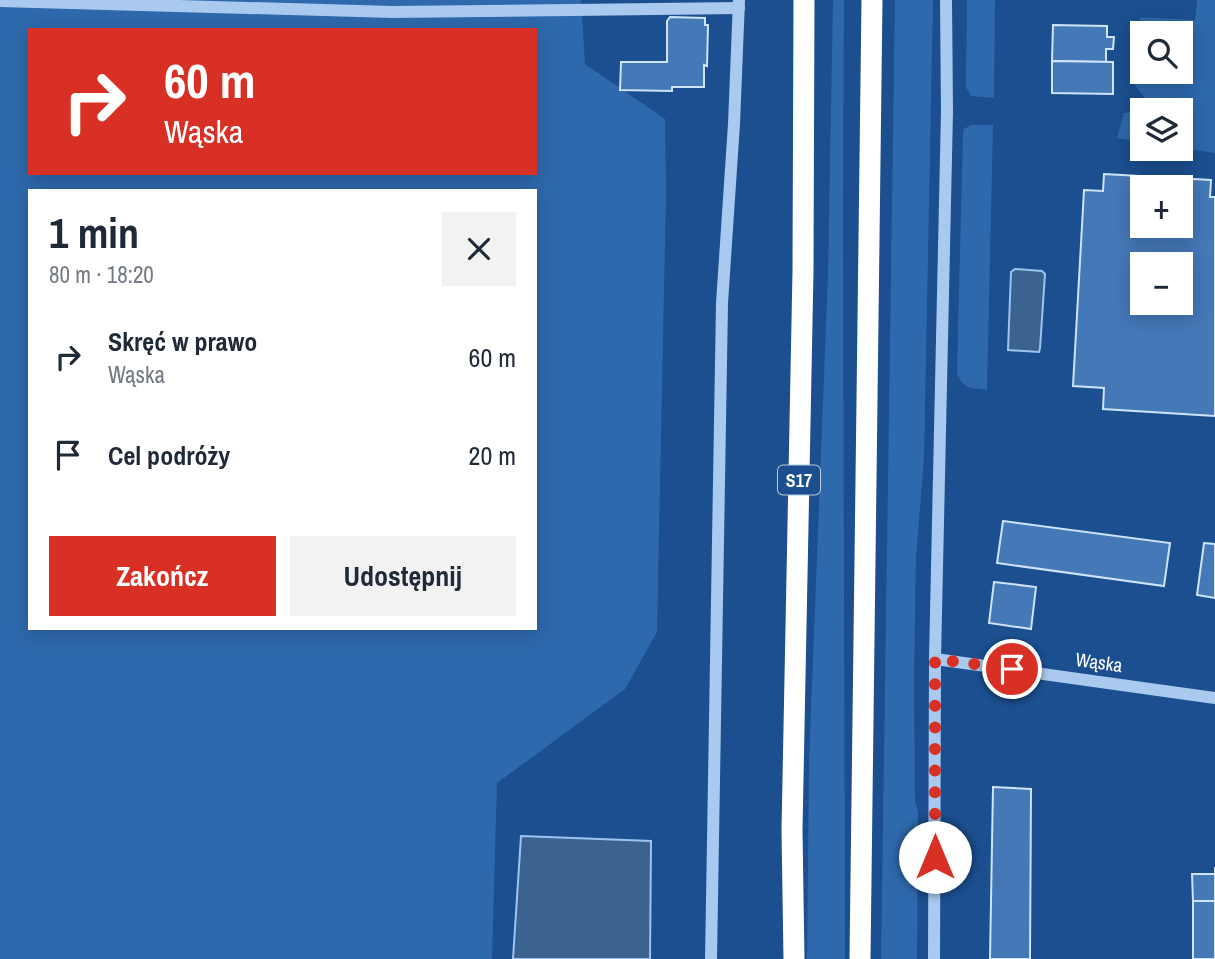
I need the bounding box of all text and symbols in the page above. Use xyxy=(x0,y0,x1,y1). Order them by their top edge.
map controls xyxy=(1130,21,1193,315)
button: search xyxy=(1130,21,1193,84)
text: 60 m xyxy=(164,47,256,113)
icon: right xyxy=(49,56,140,147)
button: layers xyxy=(1130,98,1193,161)
text: Wąska xyxy=(164,110,243,153)
button: + xyxy=(1130,175,1193,238)
text: 1 min xyxy=(49,205,139,261)
button: close xyxy=(442,212,516,286)
button: − xyxy=(1130,252,1193,315)
text: 80 m · 18:20 xyxy=(49,259,154,290)
text: Skręć w prawo xyxy=(108,324,257,359)
icon: right xyxy=(49,338,87,376)
text: 60 m xyxy=(469,340,516,375)
text: Wąska xyxy=(108,359,165,390)
icon: arrive xyxy=(49,436,87,474)
text: Cel podróży xyxy=(108,438,230,473)
text: 20 m xyxy=(469,438,516,473)
road number: S17 xyxy=(778,466,820,494)
button: Zakończ xyxy=(49,536,276,616)
button: Udostępnij xyxy=(290,536,516,616)
pin xyxy=(982,639,1042,699)
street label: Wąska xyxy=(1074,646,1124,678)
icon: arrive xyxy=(993,650,1031,688)
position arrow xyxy=(898,820,972,894)

